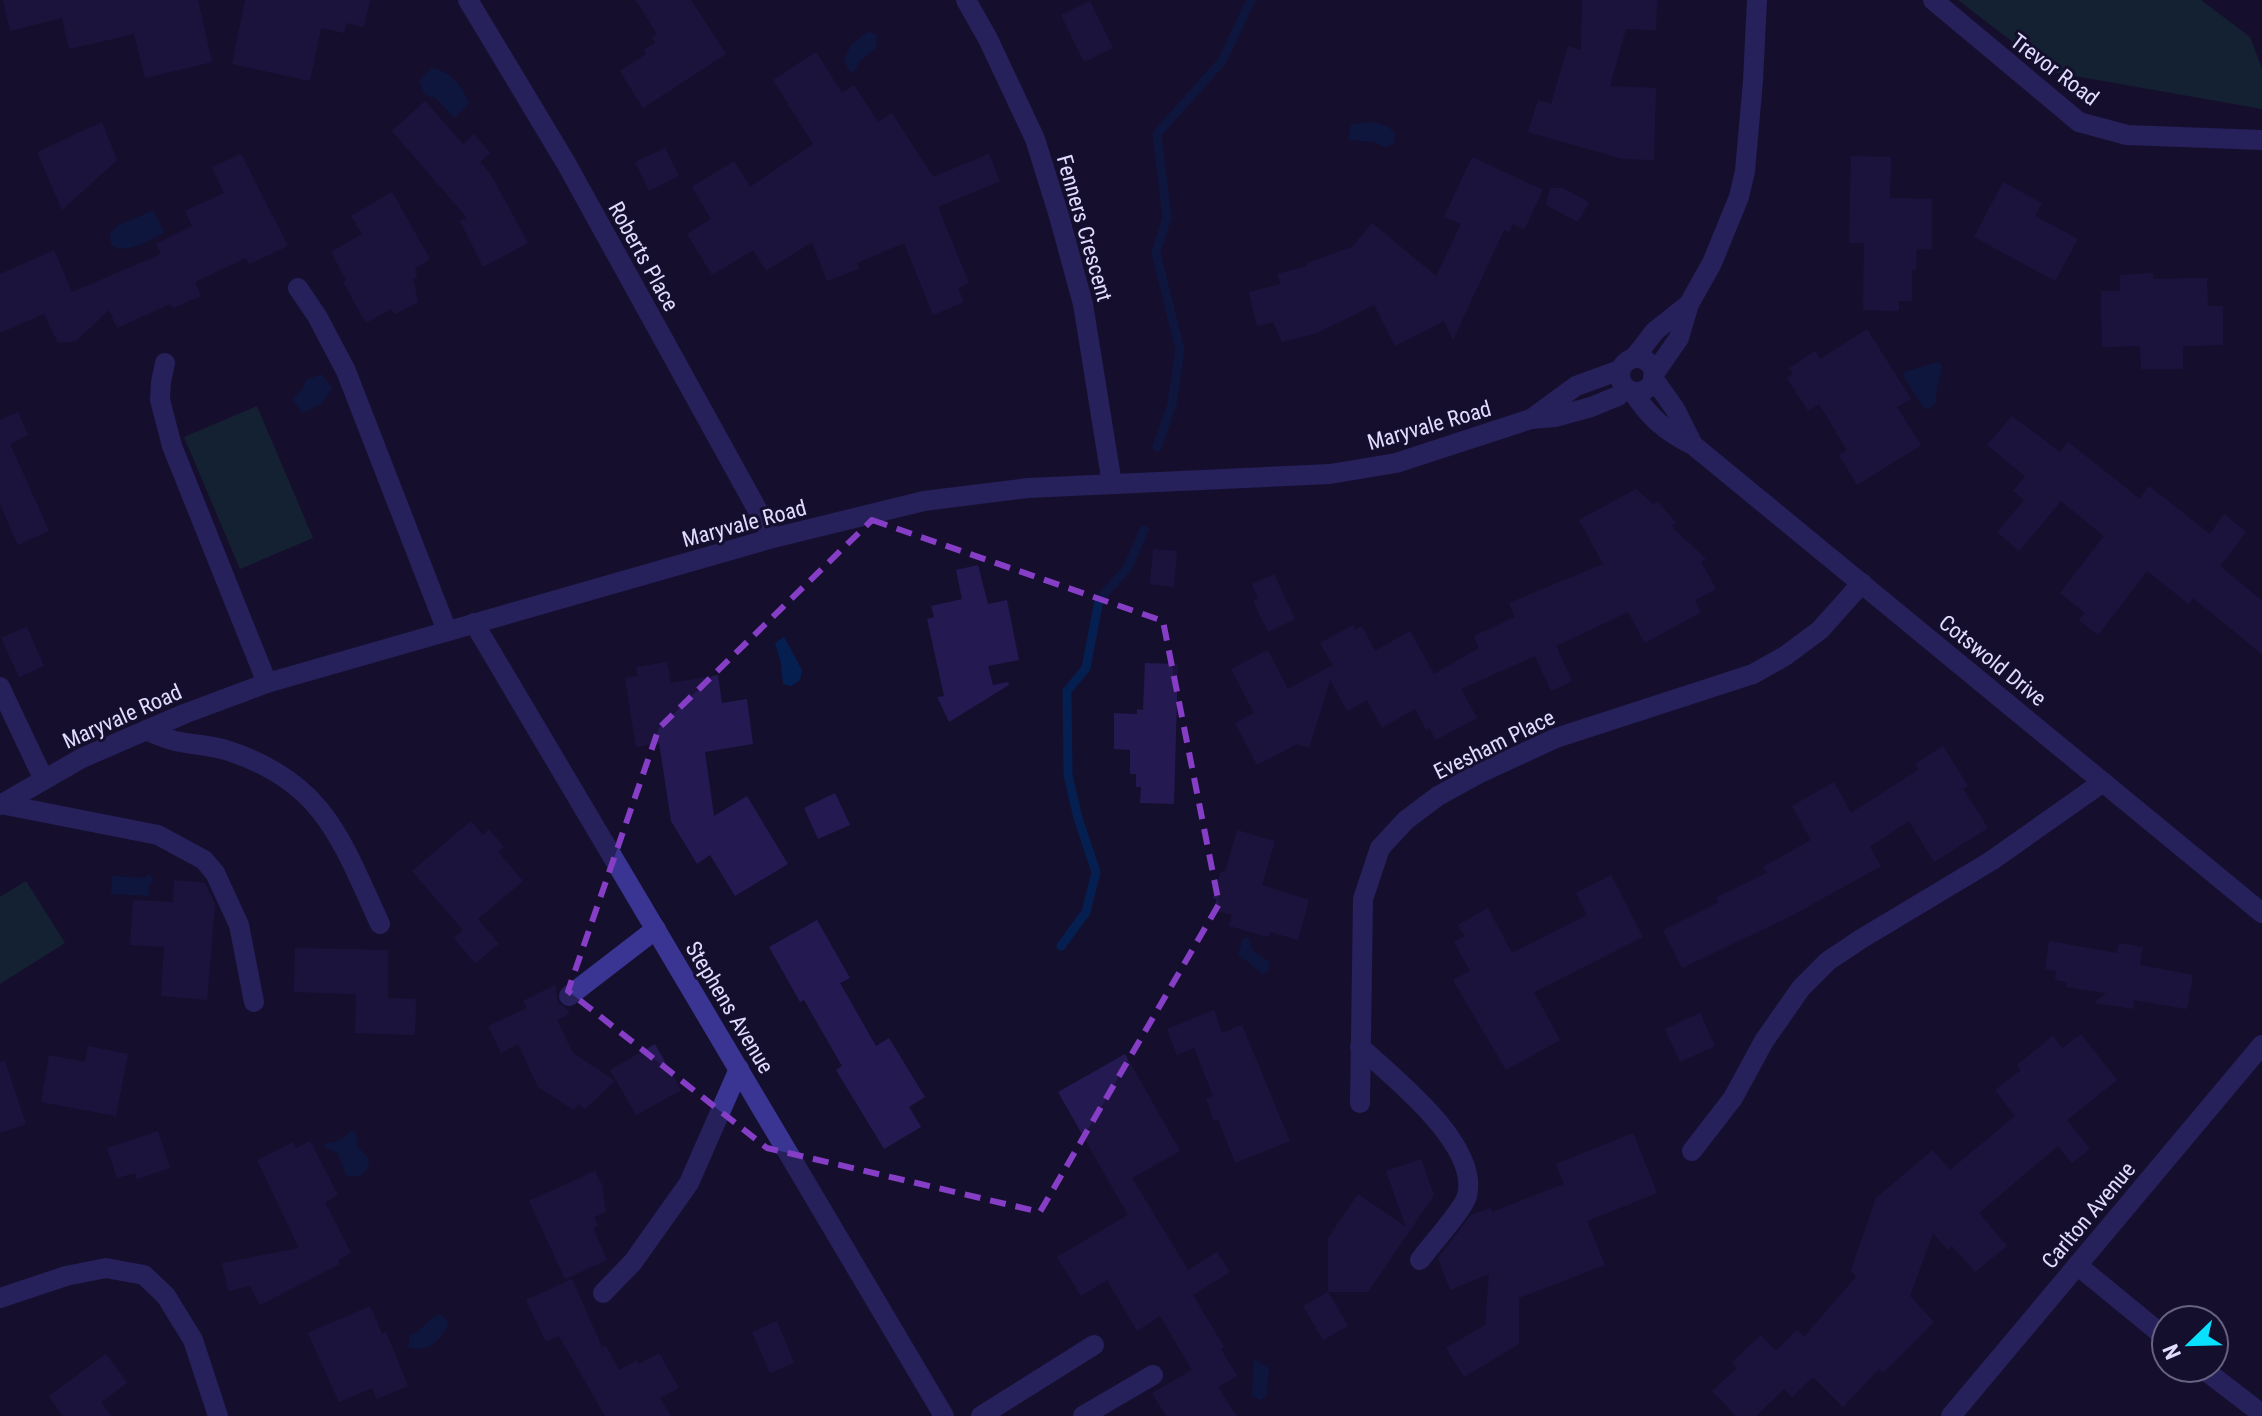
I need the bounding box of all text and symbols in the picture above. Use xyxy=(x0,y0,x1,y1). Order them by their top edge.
street label: Trevor Road xyxy=(2006,28,2104,111)
street label: Fenners Crescent xyxy=(1052,152,1117,304)
street label: Roberts Place xyxy=(603,197,684,315)
street label: Maryvale Road xyxy=(1364,396,1494,455)
street label: Maryvale Road xyxy=(679,495,809,552)
street label: Cotswold Drive xyxy=(1934,610,2051,711)
street label: Maryvale Road xyxy=(59,679,186,754)
street label: Evesham Place xyxy=(1430,704,1559,784)
street label: Stephens Avenue xyxy=(680,937,779,1078)
street label: Carlton Avenue xyxy=(2037,1157,2140,1274)
north arrow xyxy=(2150,1304,2230,1384)
text: N xyxy=(2158,1341,2186,1363)

